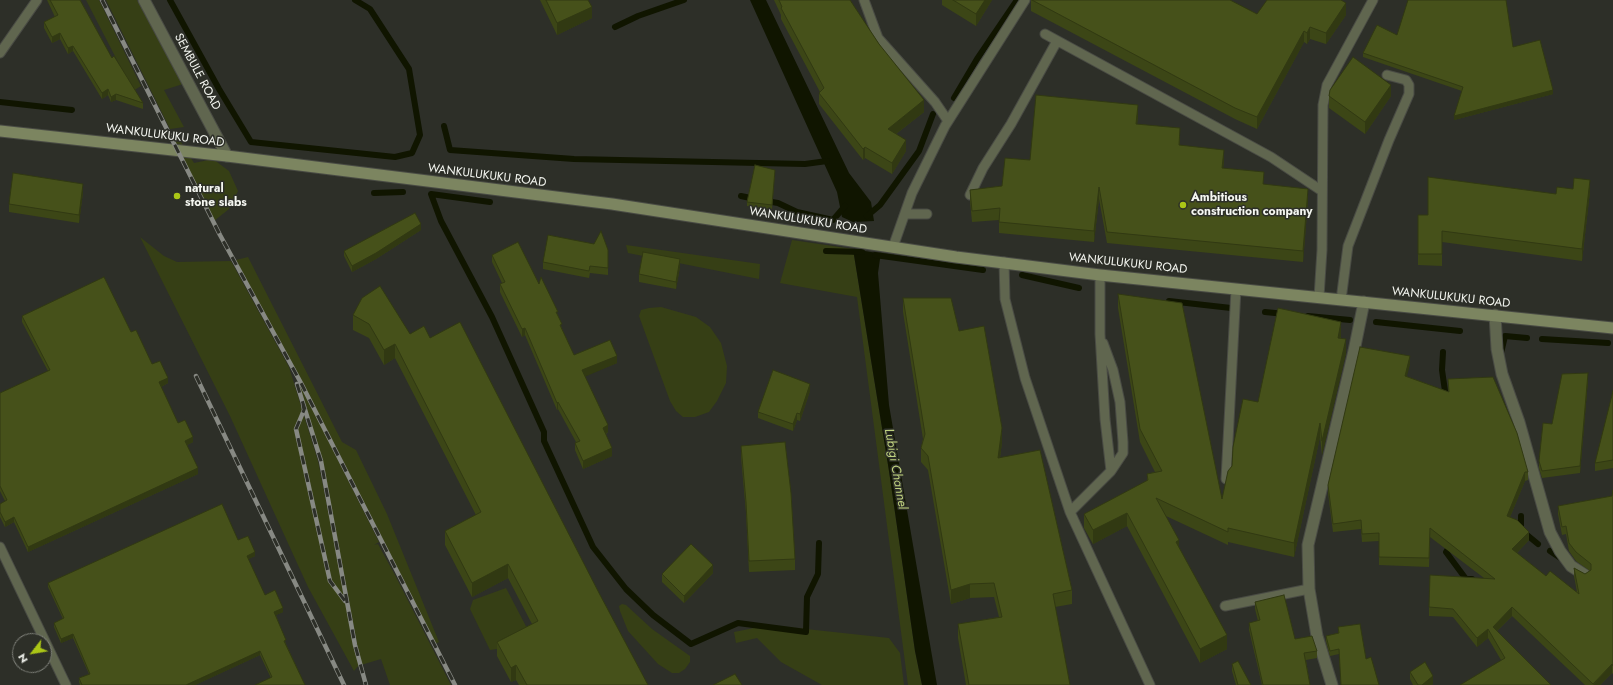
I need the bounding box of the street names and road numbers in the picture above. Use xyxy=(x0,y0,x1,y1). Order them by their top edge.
street label: SEMBULE ROAD xyxy=(171,31,223,113)
street label: WANKULUKUKU ROAD xyxy=(105,122,225,150)
street label: WANKULUKUKU ROAD xyxy=(427,162,547,190)
street label: WANKULUKUKU ROAD xyxy=(748,205,868,237)
street label: WANKULUKUKU ROAD xyxy=(1068,251,1188,277)
street label: WANKULUKUKU ROAD xyxy=(1391,285,1511,311)

